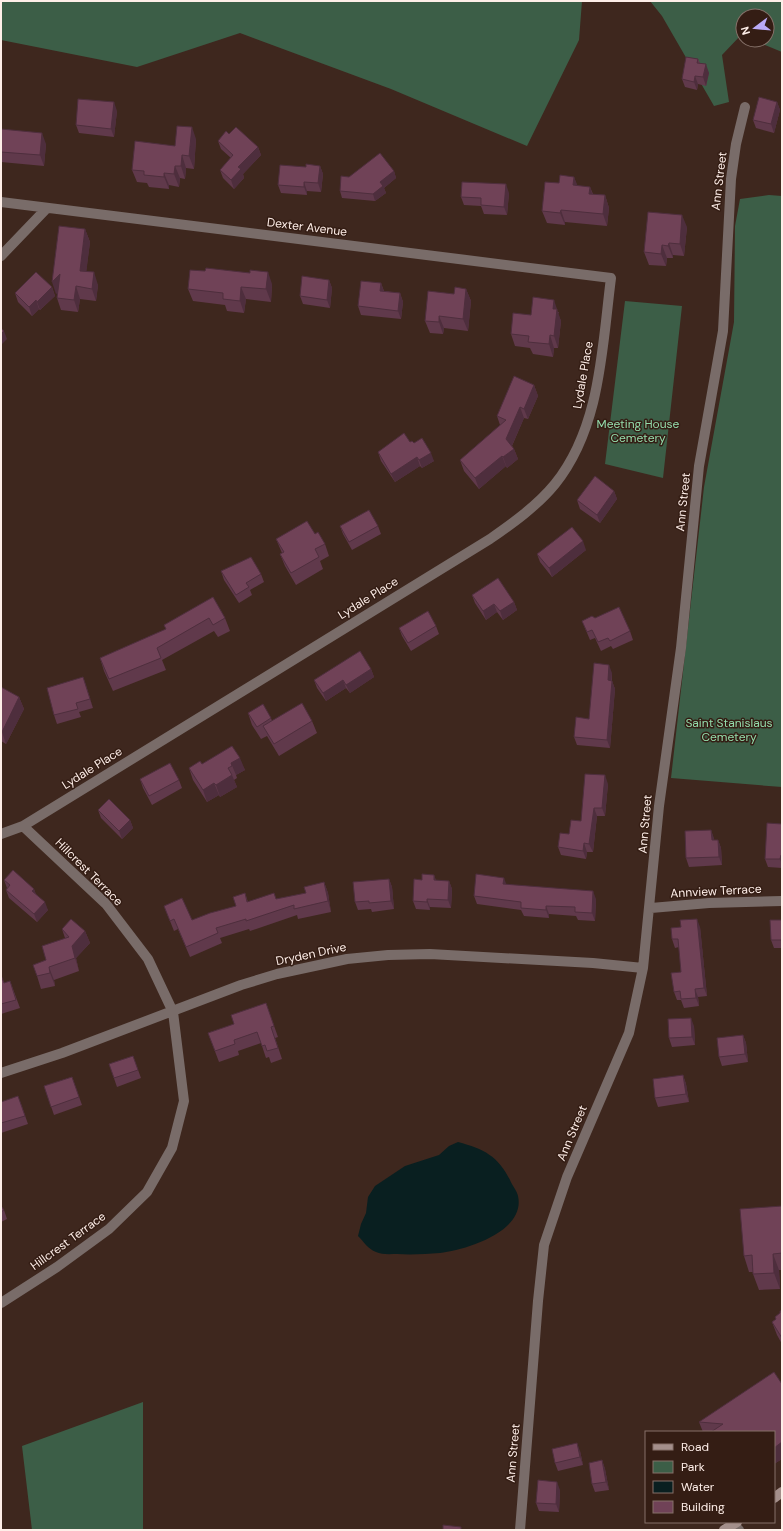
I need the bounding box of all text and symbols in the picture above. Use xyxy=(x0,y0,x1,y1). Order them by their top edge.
north arrow xyxy=(735,8,775,48)
text: N xyxy=(738,25,753,37)
street label: Ann Street xyxy=(707,150,731,211)
street label: Dexter Avenue xyxy=(266,214,348,240)
street label: Lydale Place xyxy=(569,340,597,410)
park label: Meeting House Cemetery xyxy=(597,416,680,446)
street label: Ann Street xyxy=(672,472,694,532)
street label: Lydale Place xyxy=(335,573,401,623)
park label: Saint Stanislaus Cemetery xyxy=(685,715,773,745)
street label: Lydale Place xyxy=(59,743,125,793)
street label: Ann Street xyxy=(634,794,656,854)
street label: Hillcrest Terrace xyxy=(52,835,126,909)
street label: Annview Terrace xyxy=(670,881,762,901)
street label: Dryden Drive xyxy=(274,939,348,969)
street label: Ann Street xyxy=(553,1102,591,1163)
street label: Hillcrest Terrace xyxy=(27,1208,109,1274)
street label: Ann Street xyxy=(502,1423,524,1483)
legend xyxy=(645,1431,775,1523)
text: Road xyxy=(681,1439,709,1455)
text: Park xyxy=(681,1459,705,1475)
text: Water xyxy=(681,1479,715,1495)
text: Building xyxy=(681,1499,725,1515)

